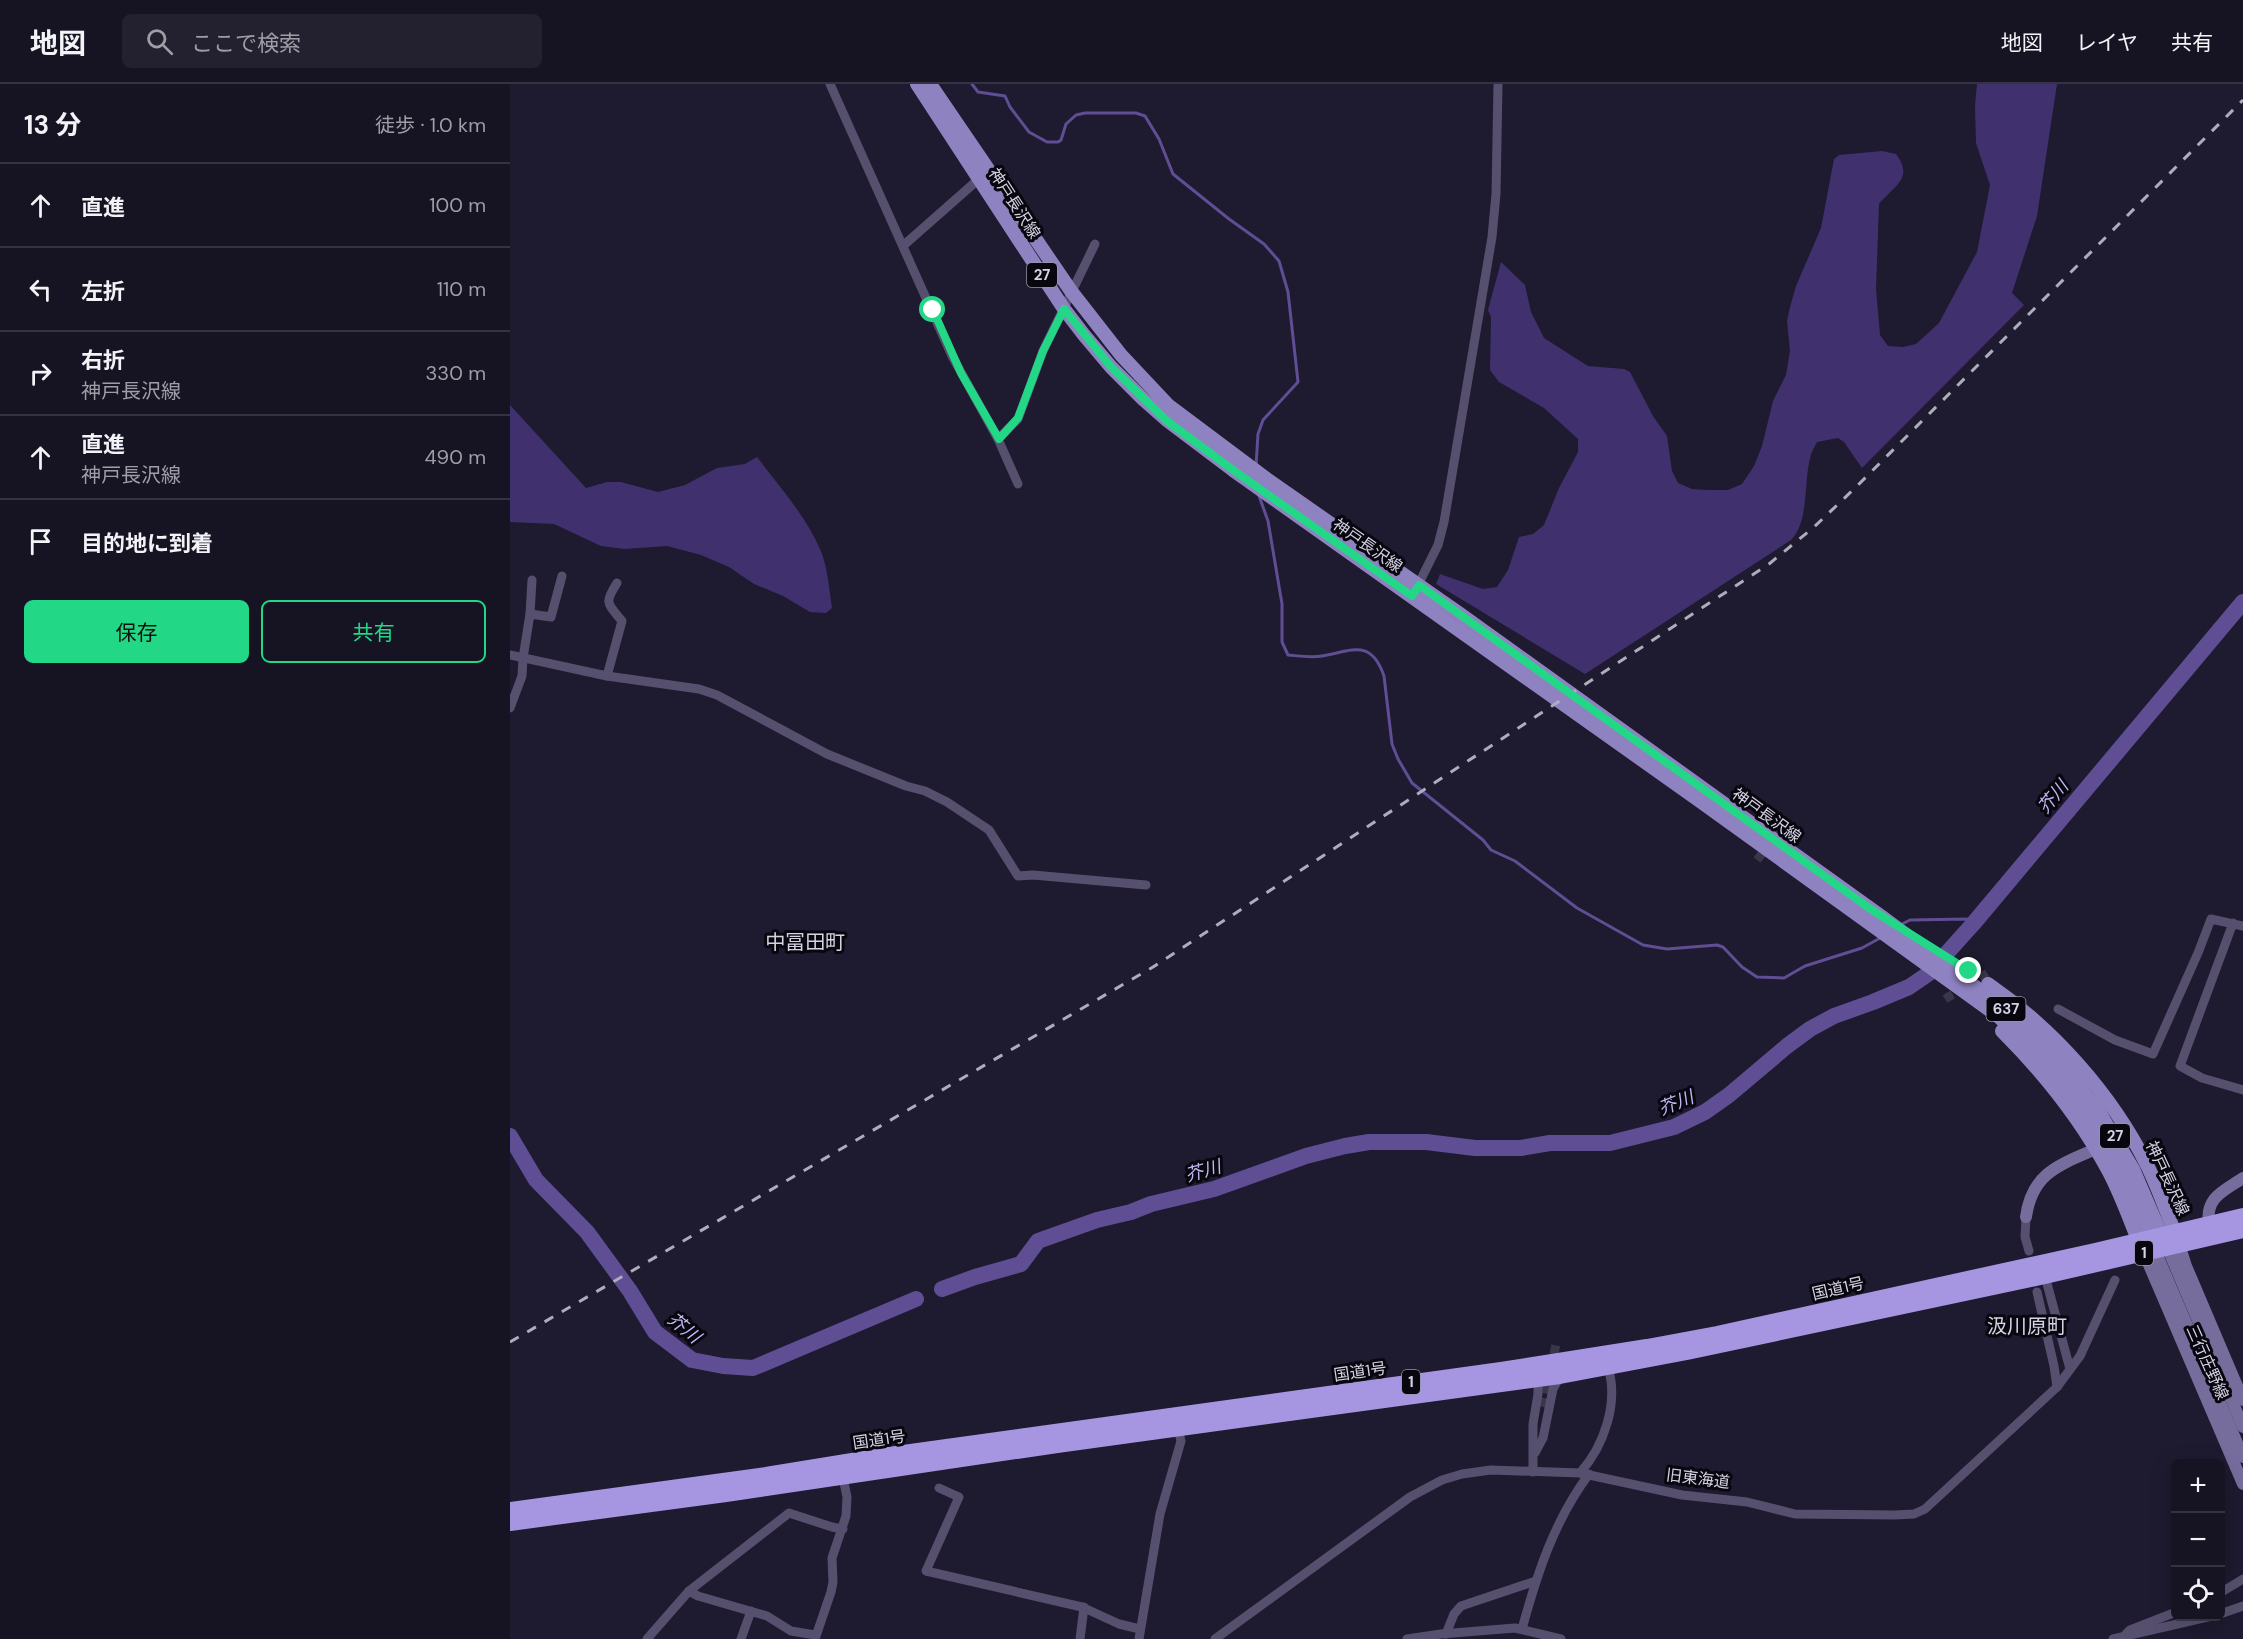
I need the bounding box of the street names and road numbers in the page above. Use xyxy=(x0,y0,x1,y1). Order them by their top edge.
street label: 神戸長沢線 xyxy=(984,164,1045,243)
road number: 27 xyxy=(1027,263,1057,287)
street label: 神戸長沢線 xyxy=(1329,514,1407,577)
street label: 神戸長沢線 xyxy=(1728,783,1805,847)
road number: 637 xyxy=(1986,997,2026,1021)
road number: 27 xyxy=(2100,1124,2130,1148)
street label: 神戸長沢線 xyxy=(2141,1138,2194,1219)
road number: 1 xyxy=(2135,1241,2153,1265)
street label: 国道1号 xyxy=(1810,1272,1866,1305)
street label: 三行庄野線 xyxy=(2182,1321,2233,1403)
street label: 国道1号 xyxy=(1332,1357,1388,1386)
road number: 1 xyxy=(1402,1370,1420,1394)
street label: 国道1号 xyxy=(851,1425,907,1454)
street label: 旧東海道 xyxy=(1665,1464,1731,1493)

